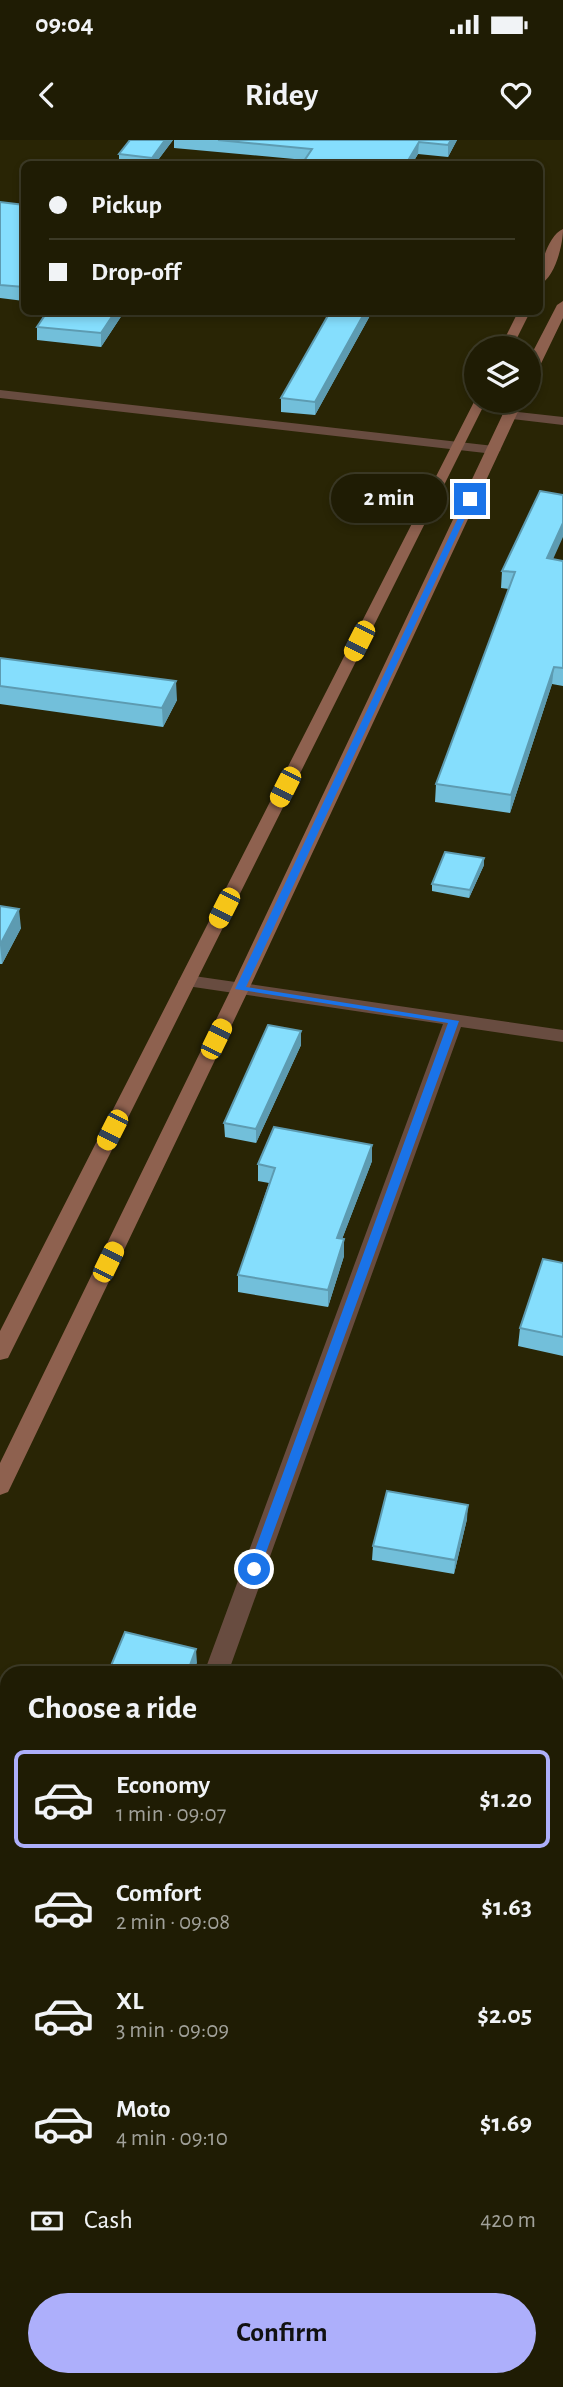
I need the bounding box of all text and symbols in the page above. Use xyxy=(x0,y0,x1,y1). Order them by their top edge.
text: 09:04 xyxy=(35,11,94,37)
icon: back xyxy=(28,76,66,114)
icon: heart xyxy=(497,76,535,114)
text: Ridey xyxy=(245,79,318,111)
text: Pickup xyxy=(91,192,162,218)
text: Drop-off xyxy=(91,259,180,285)
map controls xyxy=(464,336,541,413)
button: layers xyxy=(464,336,541,413)
callout: 2 min xyxy=(330,474,446,524)
route end xyxy=(454,483,486,515)
text: 2 min xyxy=(363,487,415,510)
car xyxy=(341,618,378,664)
car xyxy=(267,764,304,810)
car xyxy=(206,885,243,931)
car xyxy=(198,1016,235,1062)
car xyxy=(94,1107,131,1153)
car xyxy=(90,1239,127,1285)
route start xyxy=(238,1553,270,1585)
text: Choose a ride xyxy=(28,1692,197,1724)
icon: car xyxy=(32,1768,95,1831)
text: Economy xyxy=(116,1772,210,1798)
text: $1.20 xyxy=(479,1786,532,1812)
text: 1 min · 09:07 xyxy=(116,1803,226,1826)
icon: car xyxy=(32,1876,95,1939)
text: Comfort xyxy=(116,1880,201,1906)
text: $1.63 xyxy=(481,1894,532,1920)
text: 2 min · 09:08 xyxy=(116,1911,230,1934)
icon: car xyxy=(32,1984,95,2047)
text: XL xyxy=(116,1988,143,2014)
text: $2.05 xyxy=(477,2002,532,2028)
text: 3 min · 09:09 xyxy=(116,2019,229,2042)
icon: car xyxy=(32,2092,95,2155)
text: Moto xyxy=(116,2096,171,2122)
text: $1.69 xyxy=(480,2110,532,2136)
text: 4 min · 09:10 xyxy=(116,2127,228,2150)
icon: cash xyxy=(28,2202,66,2240)
text: Cash xyxy=(84,2207,133,2233)
text: 420 m xyxy=(480,2209,536,2232)
button: Confirm xyxy=(28,2293,536,2373)

